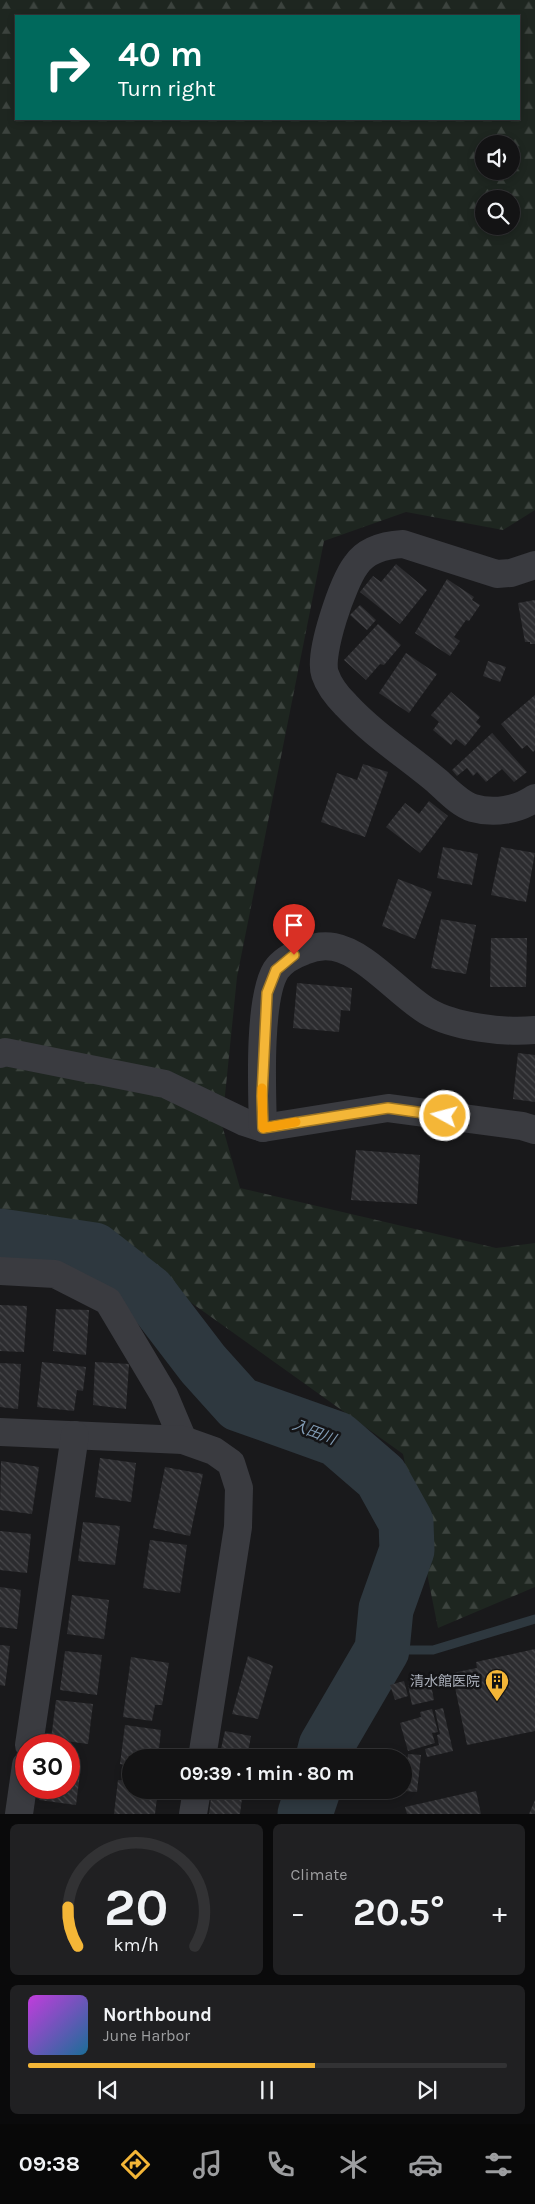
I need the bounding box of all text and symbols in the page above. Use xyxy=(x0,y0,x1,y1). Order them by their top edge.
text: 40 m xyxy=(118,34,203,75)
icon: right xyxy=(35,35,100,100)
text: Turn right xyxy=(118,76,216,102)
map controls xyxy=(475,135,520,235)
button: sound xyxy=(475,135,520,180)
button: search xyxy=(475,190,520,235)
pin xyxy=(273,904,315,955)
icon: arrive xyxy=(280,911,308,939)
position arrow xyxy=(418,1089,470,1141)
water label: 入田川 xyxy=(290,1416,340,1449)
building icon: 清水館医院 xyxy=(484,1668,510,1702)
place label: 清水館医院 xyxy=(410,1673,480,1690)
speed limit sign: 30 xyxy=(15,1734,80,1799)
text: 09:39 · 1 min · 80 m xyxy=(180,1763,354,1785)
text: Climate xyxy=(291,1865,348,1884)
text: 20 xyxy=(104,1877,168,1938)
text: 20.5° xyxy=(353,1890,445,1935)
text: − xyxy=(291,1896,305,1929)
text: + xyxy=(492,1896,507,1929)
text: km/h xyxy=(114,1935,159,1956)
text: Northbound xyxy=(103,2004,212,2026)
text: June Harbor xyxy=(103,2026,190,2045)
icon: previous xyxy=(94,2076,122,2104)
icon: pause xyxy=(253,2076,281,2104)
icon: next xyxy=(413,2076,441,2104)
icon: directions xyxy=(118,2147,153,2182)
icon: music xyxy=(190,2147,225,2182)
icon: phone xyxy=(263,2147,298,2182)
icon: climate xyxy=(336,2147,371,2182)
icon: car xyxy=(408,2147,443,2182)
icon: filters xyxy=(481,2147,516,2182)
text: 09:38 xyxy=(19,2151,80,2177)

